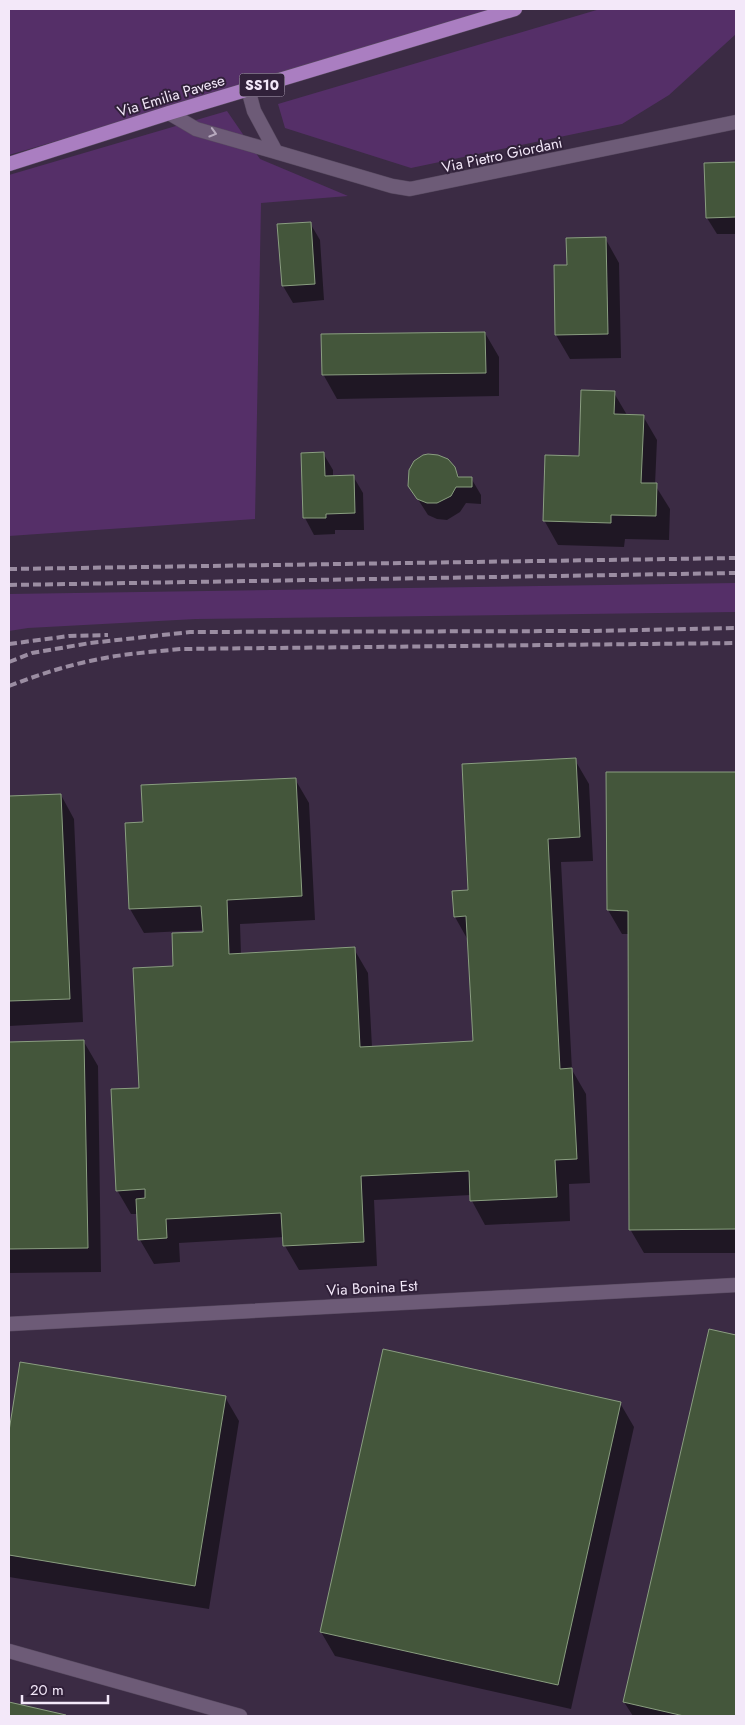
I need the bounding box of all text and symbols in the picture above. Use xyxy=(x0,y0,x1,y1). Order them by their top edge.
street label: Via Emilia Pavese xyxy=(115,69,228,123)
road number: SS10 xyxy=(240,74,284,96)
one-way arrow xyxy=(208,128,216,138)
street label: Via Pietro Giordani xyxy=(440,131,564,179)
street label: Via Bonina Est xyxy=(326,1275,419,1301)
scale bar xyxy=(22,1672,109,1704)
text: 20 m xyxy=(30,1679,64,1701)

